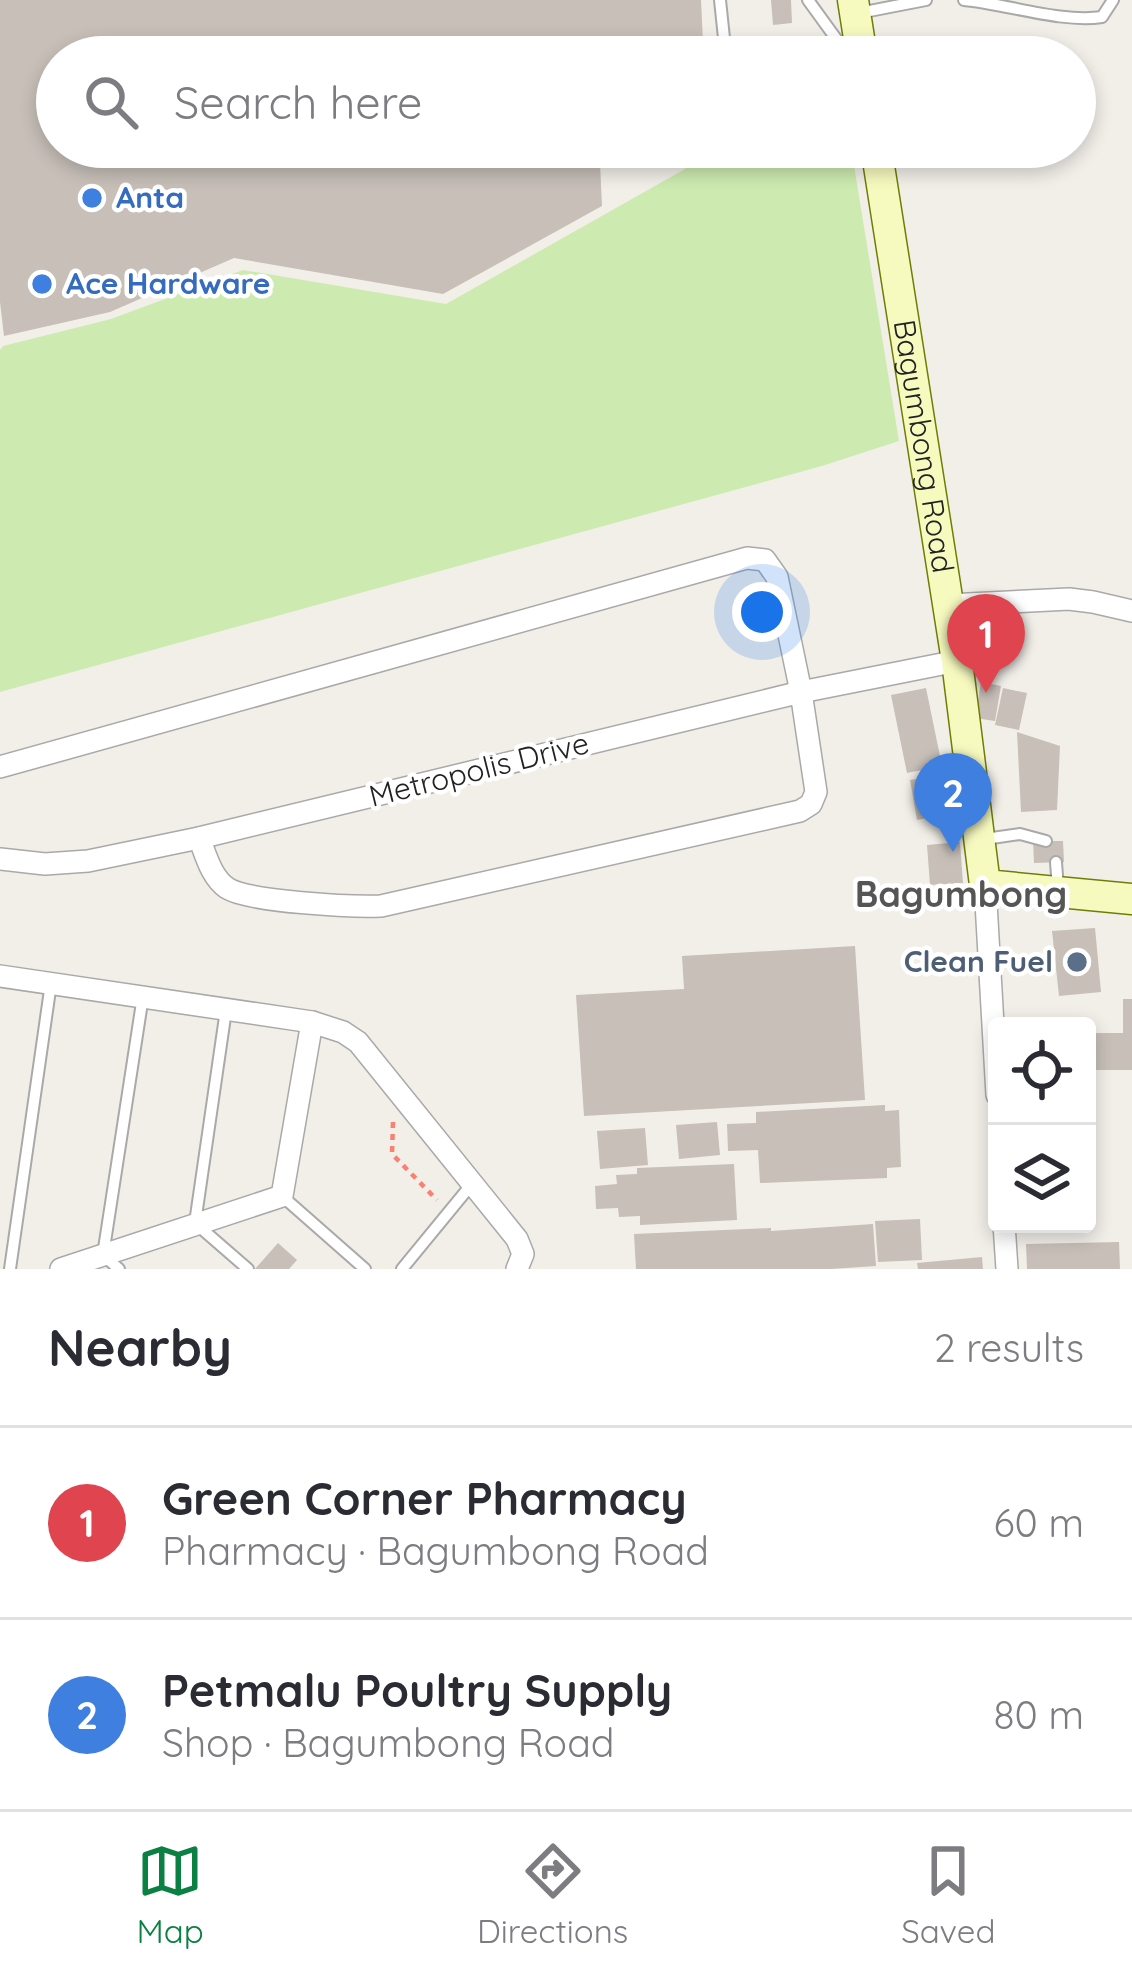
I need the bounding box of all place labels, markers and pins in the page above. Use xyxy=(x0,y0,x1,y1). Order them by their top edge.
place label: Anta xyxy=(116,178,184,216)
marker: Anta xyxy=(79,185,105,211)
place label: Ace Hardware xyxy=(66,264,271,302)
marker: Ace Hardware xyxy=(29,271,55,297)
pin: 1 xyxy=(947,594,1025,693)
pin: 2 xyxy=(914,753,992,852)
place label: Clean Fuel xyxy=(904,942,1053,980)
marker: Clean Fuel xyxy=(1064,949,1090,975)

